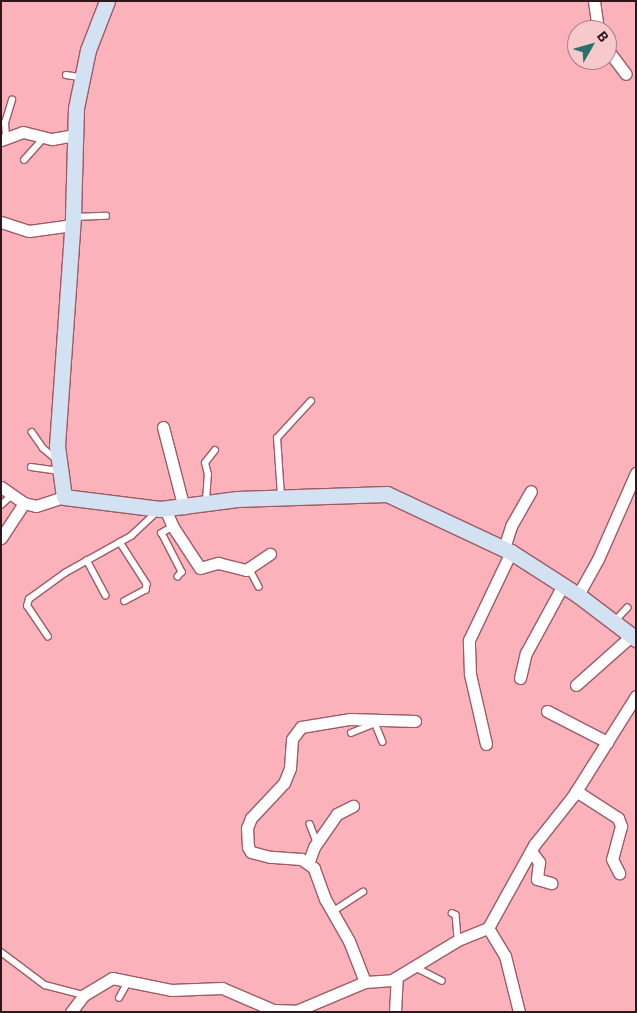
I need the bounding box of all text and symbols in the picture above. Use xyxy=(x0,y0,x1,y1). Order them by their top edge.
north arrow xyxy=(567,20,617,70)
text: B xyxy=(594,27,613,45)

